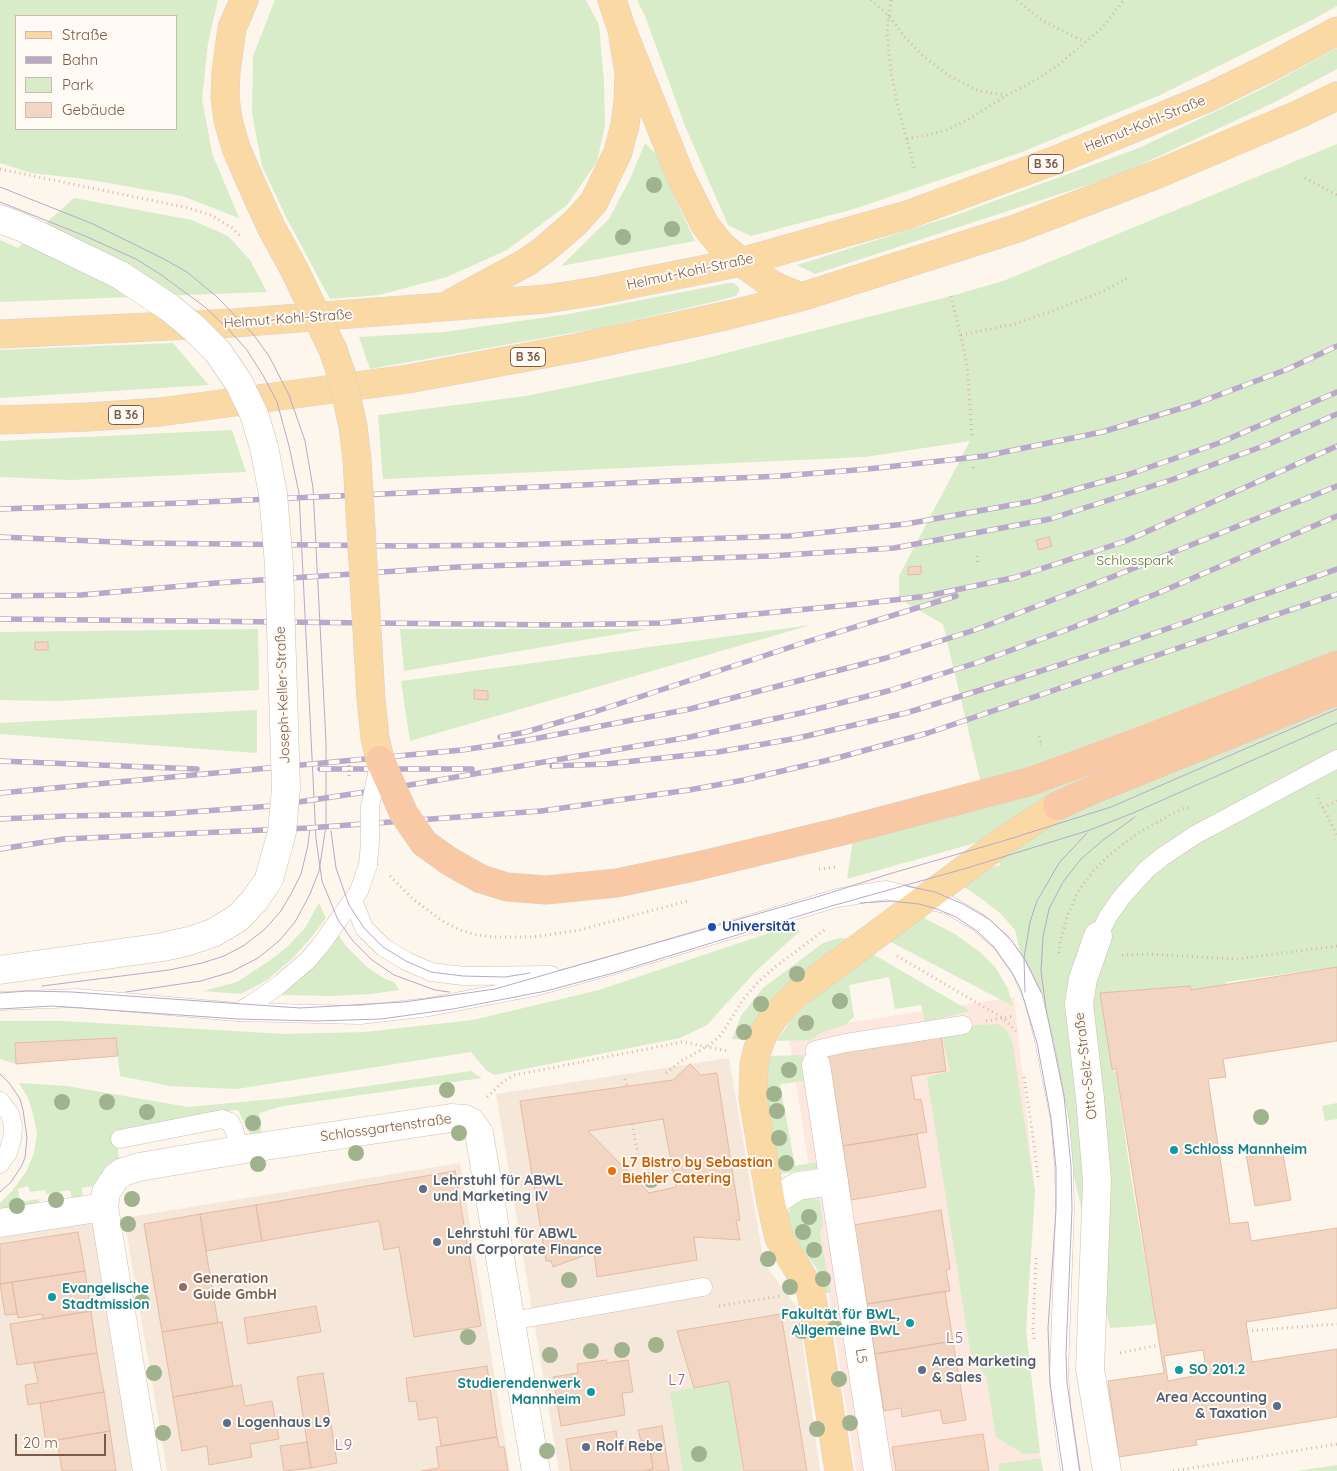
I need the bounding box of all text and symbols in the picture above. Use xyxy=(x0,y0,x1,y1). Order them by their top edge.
legend xyxy=(15,15,178,130)
text: Straße xyxy=(62,25,108,44)
text: Bahn xyxy=(62,50,98,69)
text: Park xyxy=(62,75,94,94)
street label: Helmut-Kohl-Straße xyxy=(1082,92,1208,156)
text: Gebäude xyxy=(62,100,125,119)
road number: B 36 xyxy=(1028,154,1064,173)
street label: Helmut-Kohl-Straße xyxy=(625,250,755,294)
street label: Helmut-Kohl-Straße xyxy=(223,306,353,332)
road number: B 36 xyxy=(510,348,546,367)
road number: B 36 xyxy=(108,406,144,424)
park label: Schlosspark xyxy=(1096,553,1174,569)
street label: Joseph-Keller-Straße xyxy=(272,626,294,764)
place label: Universität xyxy=(722,919,796,935)
marker: Universität xyxy=(706,921,718,933)
street label: Otto-Selz-Straße xyxy=(1071,1011,1101,1121)
street label: Schlossgartenstraße xyxy=(319,1110,453,1146)
place label: Schloss Mannheim xyxy=(1184,1142,1307,1158)
marker: Schloss Mannheim xyxy=(1168,1144,1180,1156)
place label: L7 Bistro by Sebastian Biehler Catering xyxy=(622,1155,773,1188)
marker: L7 Bistro by Sebastian Biehler Catering xyxy=(606,1165,618,1177)
place label: Lehrstuhl für ABWL und Marketing IV xyxy=(433,1173,563,1206)
marker: Lehrstuhl für ABWL und Marketing IV xyxy=(417,1183,429,1195)
place label: Lehrstuhl für ABWL und Corporate Finance xyxy=(447,1226,602,1258)
marker: Lehrstuhl für ABWL und Corporate Finance xyxy=(431,1236,443,1248)
place label: Generation Guide GmbH xyxy=(193,1271,277,1304)
place label: Evangelische Stadtmission xyxy=(62,1281,149,1314)
marker: Generation Guide GmbH xyxy=(177,1281,189,1293)
marker: Evangelische Stadtmission xyxy=(46,1291,58,1303)
place label: Fakultät für BWL, Allgemeine BWL xyxy=(781,1307,900,1340)
marker: Fakultät für BWL, Allgemeine BWL xyxy=(904,1317,916,1329)
district label: L5 xyxy=(946,1329,964,1347)
street label: L5 xyxy=(852,1347,870,1365)
place label: Area Marketing & Sales xyxy=(932,1354,1036,1386)
place label: SO 201.2 xyxy=(1189,1362,1245,1378)
marker: Area Marketing & Sales xyxy=(916,1364,928,1376)
marker: SO 201.2 xyxy=(1173,1364,1185,1376)
district label: L7 xyxy=(668,1371,686,1389)
place label: Studierendenwerk Mannheim xyxy=(458,1376,581,1408)
marker: Studierendenwerk Mannheim xyxy=(585,1386,597,1398)
place label: Area Accounting & Taxation xyxy=(1156,1390,1267,1422)
marker: Area Accounting & Taxation xyxy=(1271,1400,1283,1412)
place label: Logenhaus L9 xyxy=(237,1415,330,1431)
marker: Logenhaus L9 xyxy=(221,1417,233,1429)
scale bar xyxy=(18,1424,109,1456)
text: 20 m xyxy=(23,1433,58,1452)
district label: L9 xyxy=(335,1436,353,1454)
place label: Rolf Rebe xyxy=(596,1439,663,1455)
marker: Rolf Rebe xyxy=(580,1441,592,1453)

